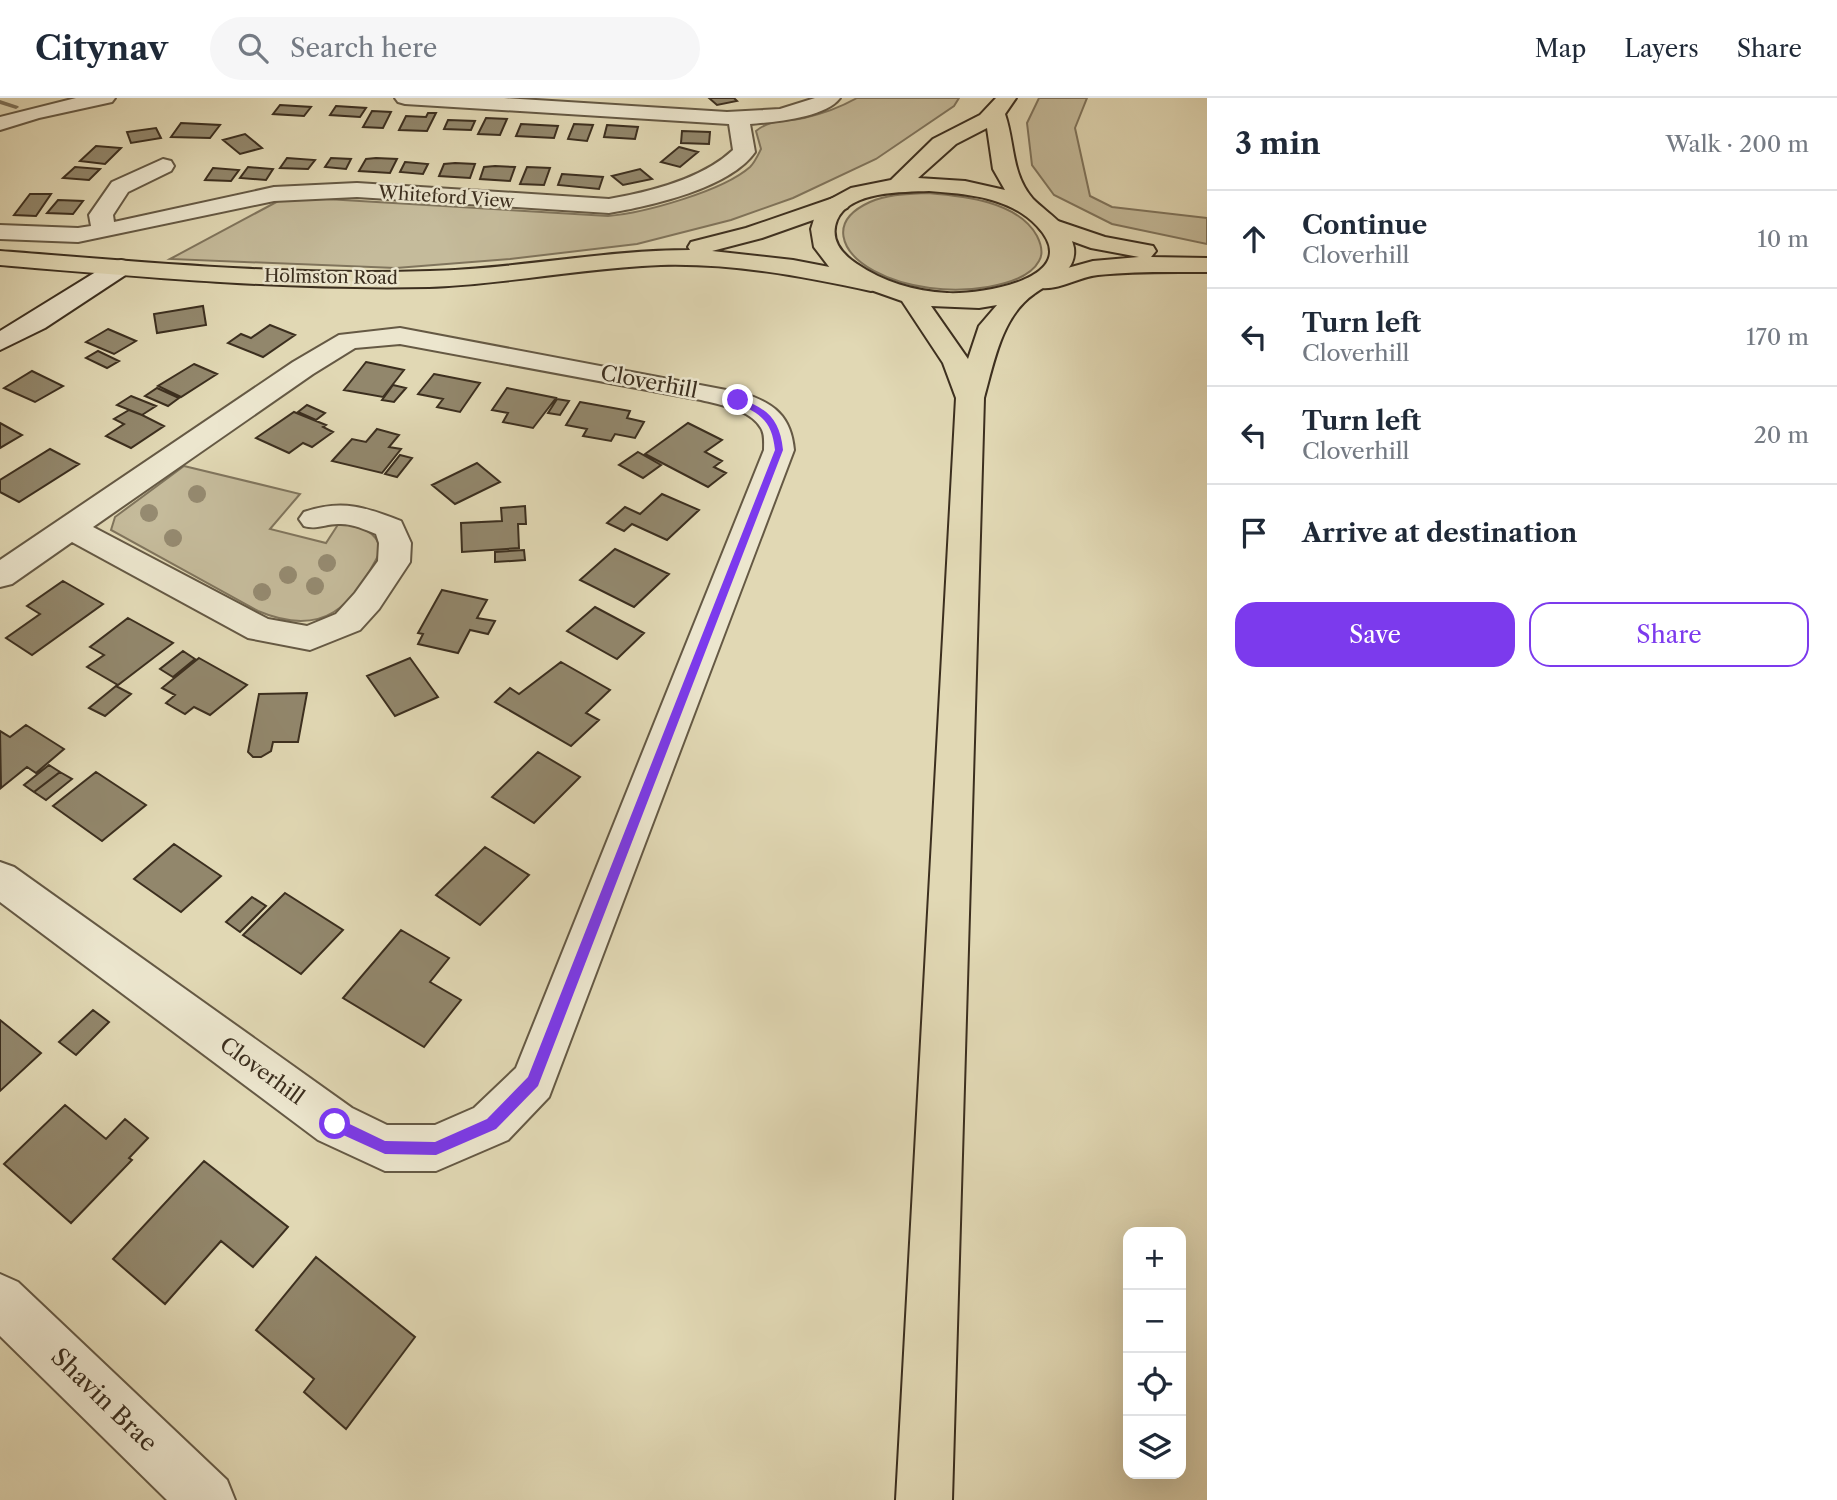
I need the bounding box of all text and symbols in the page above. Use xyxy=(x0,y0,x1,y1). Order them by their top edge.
search box xyxy=(210,17,700,80)
text: Citynav xyxy=(35,28,168,69)
icon: search xyxy=(234,29,272,67)
text: Search here xyxy=(290,32,437,64)
text: Map xyxy=(1535,34,1586,63)
text: Layers xyxy=(1624,34,1699,63)
text: Share xyxy=(1737,34,1802,63)
text: 3 min xyxy=(1235,125,1321,162)
text: Walk · 200 m xyxy=(1665,130,1809,158)
street label: Whiteford View xyxy=(376,181,516,213)
text: Continue xyxy=(1302,209,1427,241)
icon: ahead xyxy=(1235,220,1273,258)
text: 10 m xyxy=(1757,225,1809,253)
text: Cloverhill xyxy=(1302,241,1409,269)
street label: Holmston Road xyxy=(264,265,398,289)
text: Turn left xyxy=(1302,307,1421,339)
icon: left xyxy=(1235,318,1273,356)
text: 170 m xyxy=(1746,323,1809,351)
text: Cloverhill xyxy=(1302,339,1409,367)
street label: Cloverhill xyxy=(599,360,700,403)
route end xyxy=(722,384,753,415)
text: Turn left xyxy=(1302,405,1421,437)
icon: left xyxy=(1235,416,1273,454)
text: 20 m xyxy=(1754,421,1809,449)
text: Cloverhill xyxy=(1302,437,1409,465)
icon: arrive xyxy=(1235,514,1273,552)
text: Arrive at destination xyxy=(1302,517,1577,549)
button: Save xyxy=(1235,602,1515,667)
button: Share xyxy=(1529,602,1809,667)
street label: Cloverhill xyxy=(215,1032,309,1110)
route start xyxy=(319,1108,350,1139)
map controls xyxy=(1123,1227,1186,1479)
button: + xyxy=(1123,1227,1186,1290)
button: − xyxy=(1123,1290,1186,1353)
street label: Shavin Brae xyxy=(45,1342,163,1457)
button: locate xyxy=(1123,1353,1186,1416)
button: layers xyxy=(1123,1416,1186,1479)

